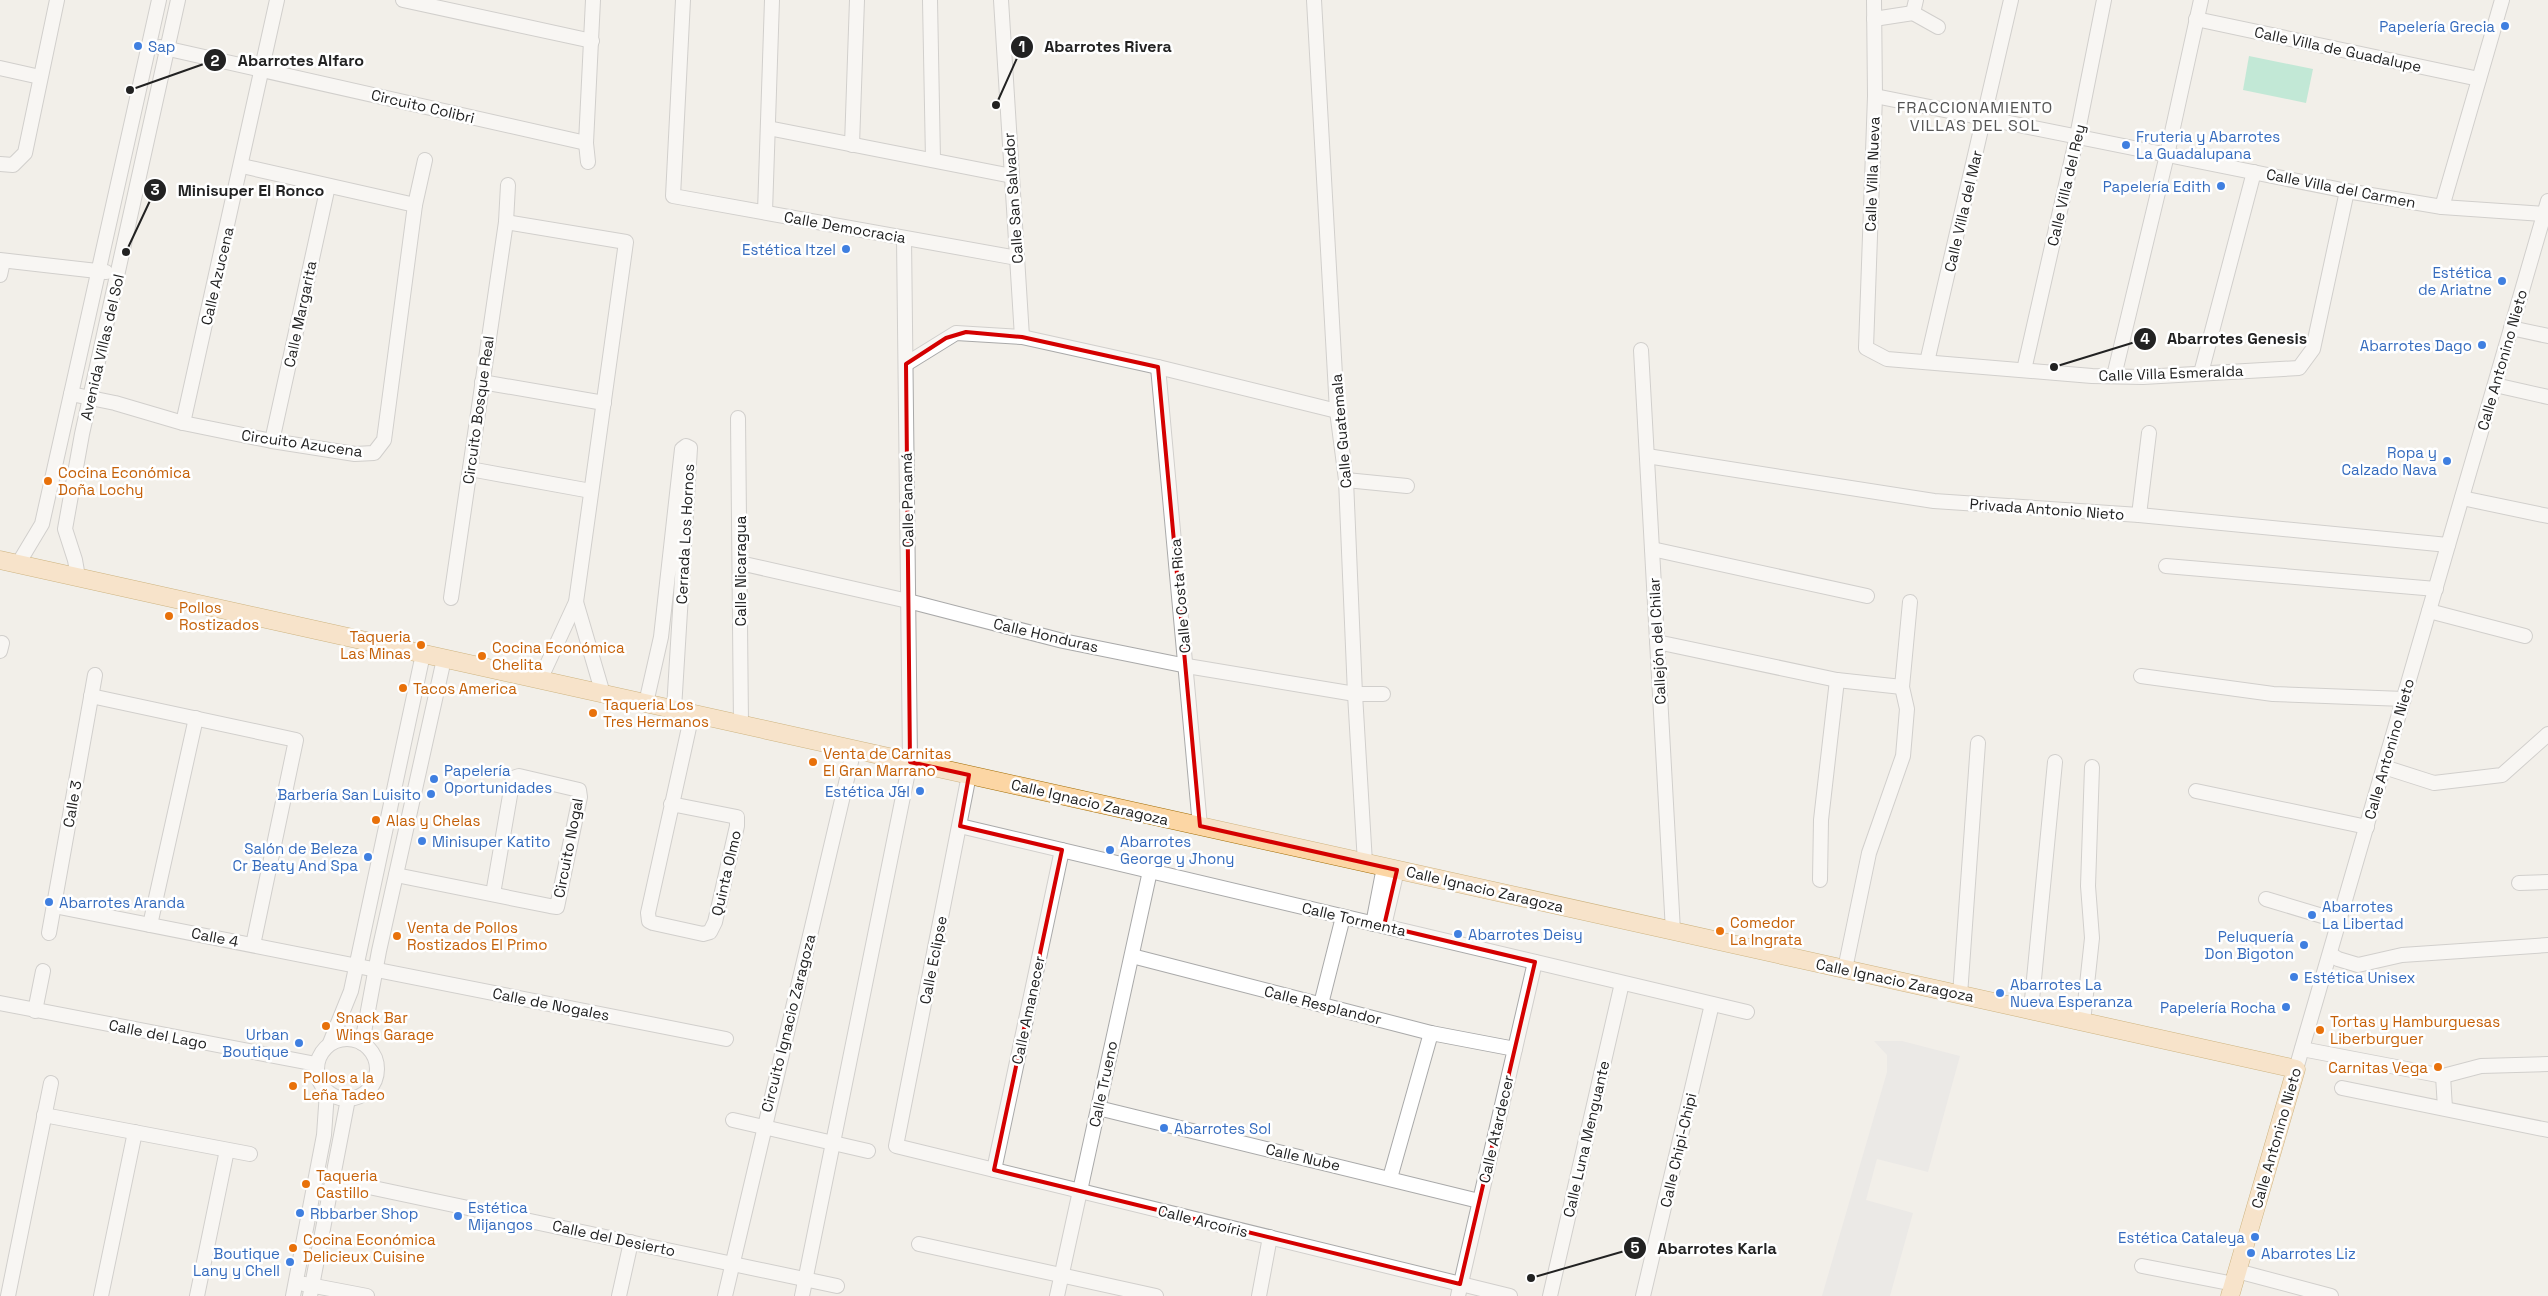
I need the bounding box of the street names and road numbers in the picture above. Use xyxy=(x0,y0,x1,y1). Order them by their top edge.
street label: Calle Villa de Guadalupe xyxy=(2253,22,2423,76)
street label: Circuito Colibri xyxy=(369,85,477,127)
street label: Calle Villa Nueva xyxy=(1860,116,1884,232)
street label: Calle Villa del Rey xyxy=(2043,122,2089,248)
street label: Calle San Salvador xyxy=(999,131,1027,264)
street label: Calle Villa del Mar xyxy=(1940,148,1986,274)
street label: Calle Villa del Carmen xyxy=(2265,164,2417,212)
street label: Calle Democracia xyxy=(783,207,908,247)
street label: Calle Azucena xyxy=(196,225,238,327)
street label: Calle Margarita xyxy=(279,259,321,369)
street label: Avenida Villas del Sol xyxy=(76,272,128,422)
street label: Calle Antonino Nieto xyxy=(2473,287,2531,433)
street label: Circuito Bosque Real xyxy=(458,335,498,485)
street label: Calle Villa Esmeralda xyxy=(2098,361,2244,385)
street label: Calle Guatemala xyxy=(1326,373,1355,489)
street label: Circuito Azucena xyxy=(240,425,364,461)
street label: Calle Panamá xyxy=(897,452,917,548)
street label: Cerrada Los Hornos xyxy=(672,463,698,605)
street label: Privada Antonio Nieto xyxy=(1969,494,2125,524)
street label: Calle Nicaragua xyxy=(731,515,750,626)
street label: Calle Costa Rica xyxy=(1165,538,1194,654)
street label: Callejón del Chilar xyxy=(1644,577,1670,705)
street label: Calle Honduras xyxy=(992,614,1101,656)
street label: Calle Antonino Nieto xyxy=(2360,676,2418,822)
street label: Calle Ignacio Zaragoza xyxy=(1009,775,1171,829)
street label: Calle 3 xyxy=(59,779,85,829)
street label: Circuito Nogal xyxy=(549,796,587,900)
street label: Quinta Olmo xyxy=(707,828,745,918)
street label: Calle Ignacio Zaragoza xyxy=(1404,862,1566,916)
street label: Calle Tormenta xyxy=(1300,898,1408,940)
street label: Calle Eclipse xyxy=(915,914,951,1006)
street label: Calle 4 xyxy=(190,923,240,951)
street label: Circuito Ignacio Zaragoza xyxy=(757,932,819,1114)
street label: Calle Amanecer xyxy=(1007,954,1049,1066)
street label: Calle Ignacio Zaragoza xyxy=(1814,954,1976,1006)
street label: Calle Resplandor xyxy=(1262,981,1384,1029)
street label: Calle de Nogales xyxy=(491,983,611,1025)
street label: Calle del Lago xyxy=(107,1015,209,1053)
street label: Calle Trueno xyxy=(1085,1039,1121,1129)
street label: Calle Luna Menguante xyxy=(1559,1059,1613,1219)
street label: Calle Antonino Nieto xyxy=(2247,1065,2305,1211)
street label: Calle Atardecer xyxy=(1474,1073,1518,1185)
street label: Calle Chipi-Chipi xyxy=(1656,1091,1700,1209)
street label: Calle Nube xyxy=(1264,1139,1342,1175)
street label: Calle Arcoíris xyxy=(1156,1201,1250,1241)
street label: Calle del Desierto xyxy=(551,1216,677,1260)

